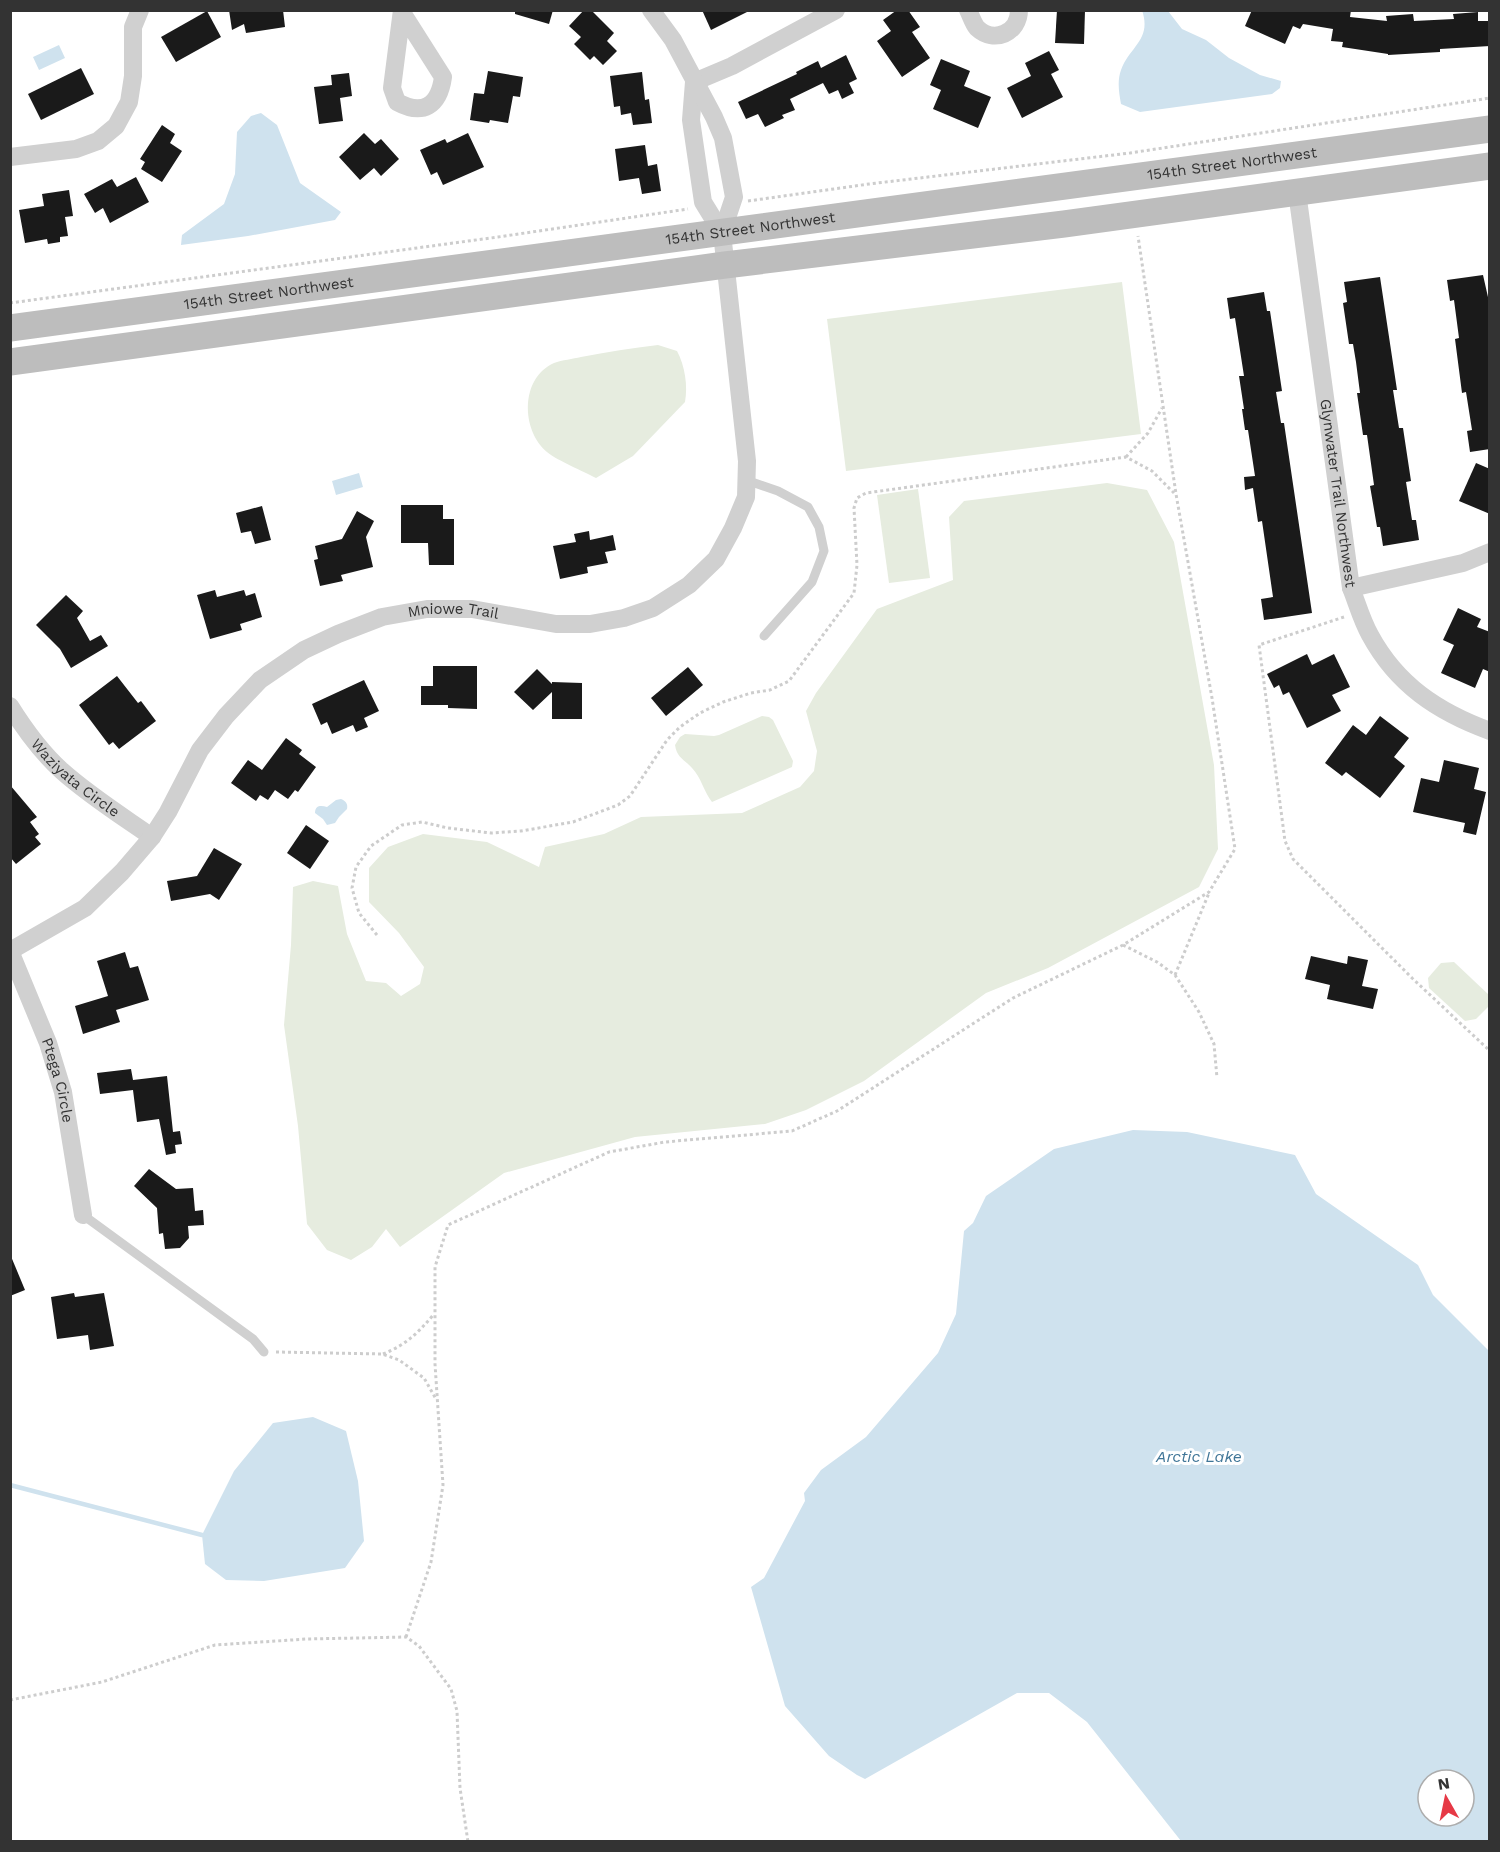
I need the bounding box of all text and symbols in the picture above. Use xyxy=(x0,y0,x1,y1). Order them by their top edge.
street label: 154th Street Northwest xyxy=(1146,143,1319,184)
street label: 154th Street Northwest xyxy=(664,208,837,249)
street label: 154th Street Northwest xyxy=(183,273,355,314)
street label: Glynwater Trail Northwest xyxy=(1316,398,1360,589)
street label: Mniowe Trail xyxy=(406,599,501,623)
street label: Waziyata Circle xyxy=(27,735,123,821)
street label: Ptega Circle xyxy=(38,1035,77,1124)
water label: Arctic Lake xyxy=(1155,1447,1242,1466)
north arrow xyxy=(1416,1768,1476,1828)
text: N xyxy=(1436,1773,1451,1794)

